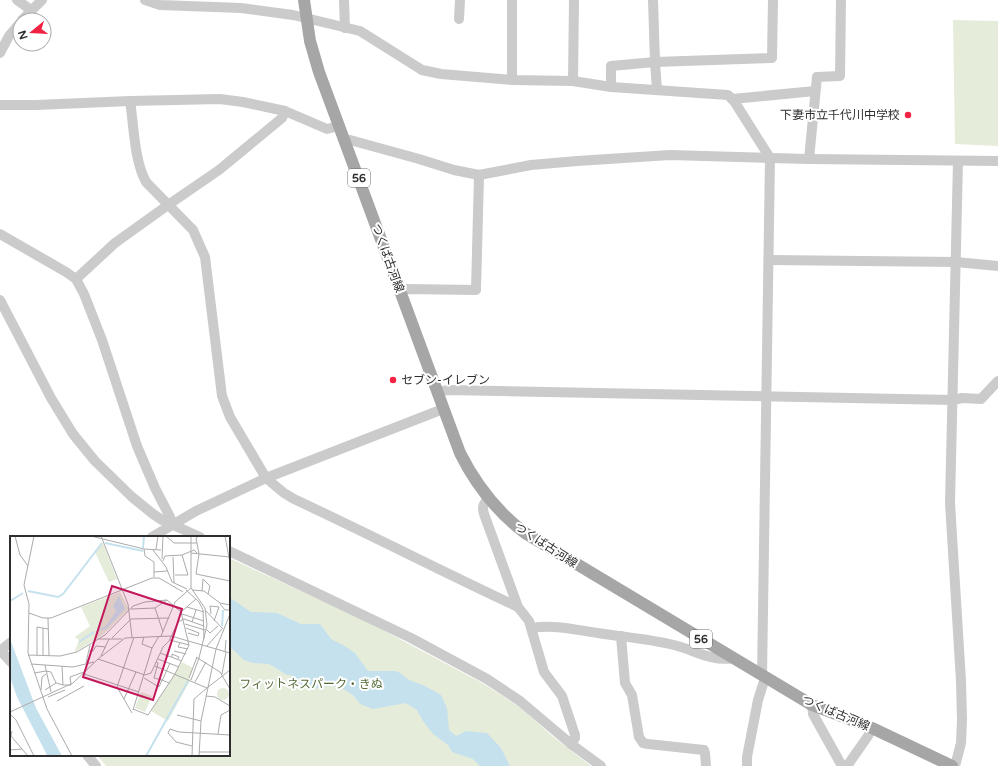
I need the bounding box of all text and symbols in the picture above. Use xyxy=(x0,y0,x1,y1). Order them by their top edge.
north arrow xyxy=(12,12,52,52)
text: N xyxy=(15,29,31,41)
place label: 下妻市立千代川中学校 xyxy=(780,108,900,122)
marker: 下妻市立千代川中学校 xyxy=(903,110,913,120)
road number: 56 xyxy=(348,169,370,187)
street label: つくば古河線 xyxy=(369,222,407,294)
place label: セブン-イレブン xyxy=(401,373,490,387)
marker: セブン-イレブン xyxy=(388,375,398,385)
street label: つくば古河線 xyxy=(512,520,580,570)
inset map xyxy=(10,536,230,756)
road number: 56 xyxy=(690,630,712,648)
park label: フィットネスパーク・きぬ xyxy=(239,677,383,691)
street label: つくば古河線 xyxy=(800,692,872,734)

